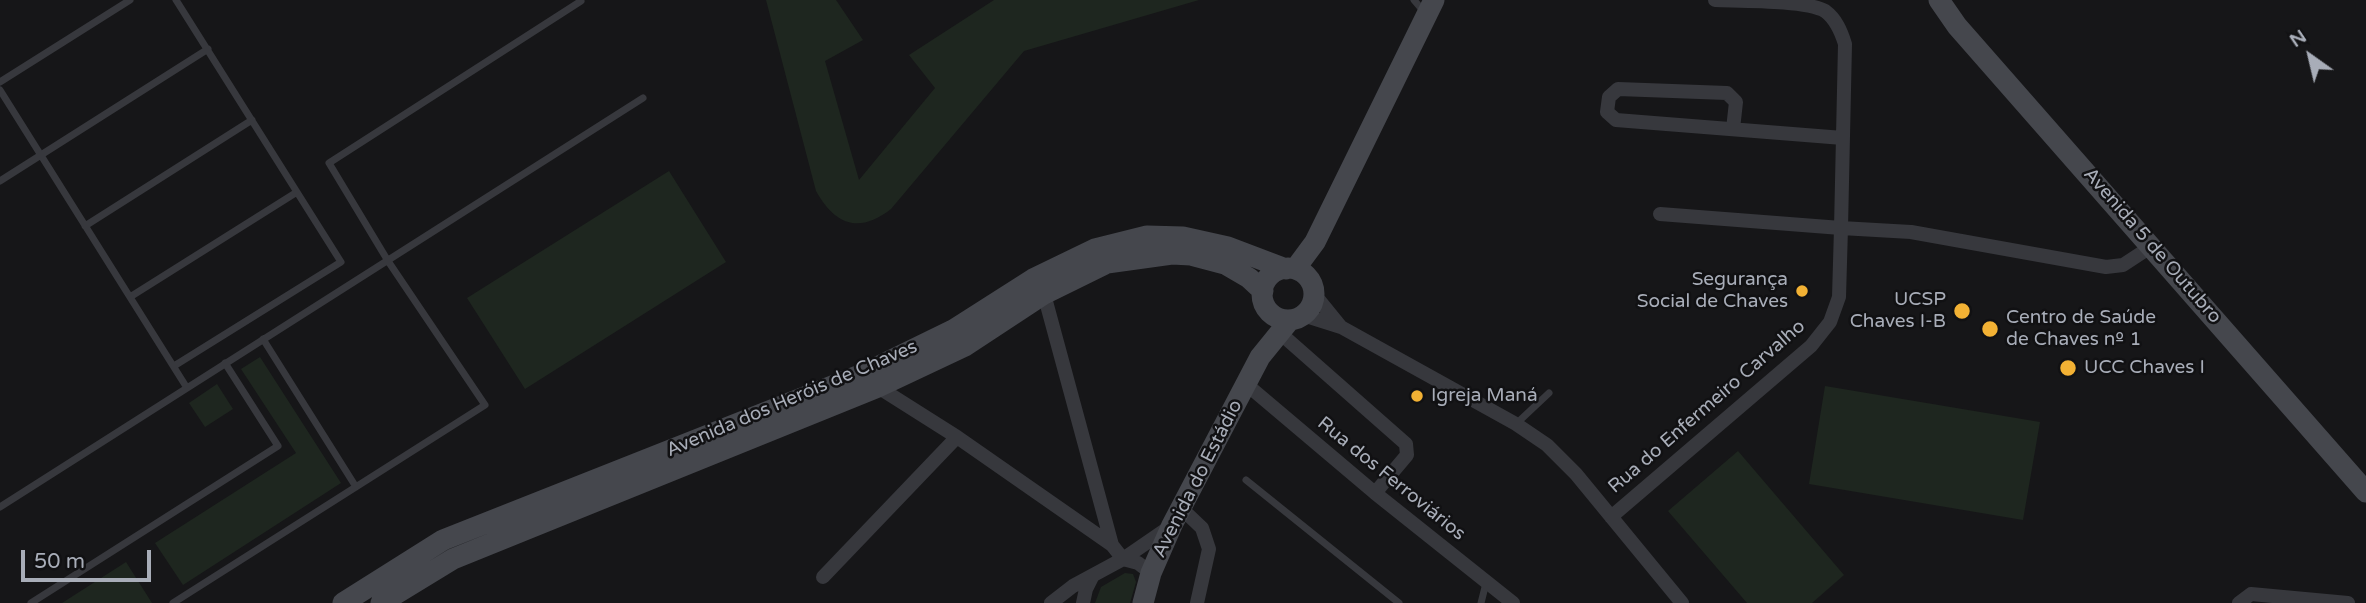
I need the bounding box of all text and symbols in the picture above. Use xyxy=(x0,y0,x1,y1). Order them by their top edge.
north arrow xyxy=(2275,21,2345,91)
text: N xyxy=(2286,25,2311,52)
street label: Avenida 5 de Outubro xyxy=(2078,163,2226,329)
place label: Segurança Social de Chaves xyxy=(1637,269,1788,313)
marker: Segurança Social de Chaves xyxy=(1794,283,1810,299)
place label: UCSP Chaves I-B xyxy=(1850,289,1946,333)
marker: UCSP Chaves I-B xyxy=(1952,301,1972,321)
place label: Centro de Saúde de Chaves nº 1 xyxy=(2006,307,2156,351)
street label: Rua do Enfermeiro Carvalho xyxy=(1604,315,1810,499)
marker: Centro de Saúde de Chaves nº 1 xyxy=(1980,319,2000,339)
street label: Avenida dos Heróis de Chaves xyxy=(663,336,921,462)
place label: UCC Chaves I xyxy=(2084,357,2205,379)
marker: UCC Chaves I xyxy=(2058,358,2078,378)
place label: Igreja Maná xyxy=(1431,385,1538,407)
marker: Igreja Maná xyxy=(1409,388,1425,404)
street label: Avenida do Estádio xyxy=(1148,396,1248,562)
street label: Rua dos Ferroviários xyxy=(1312,412,1470,546)
scale bar xyxy=(24,536,154,580)
text: 50 m xyxy=(34,549,85,574)

